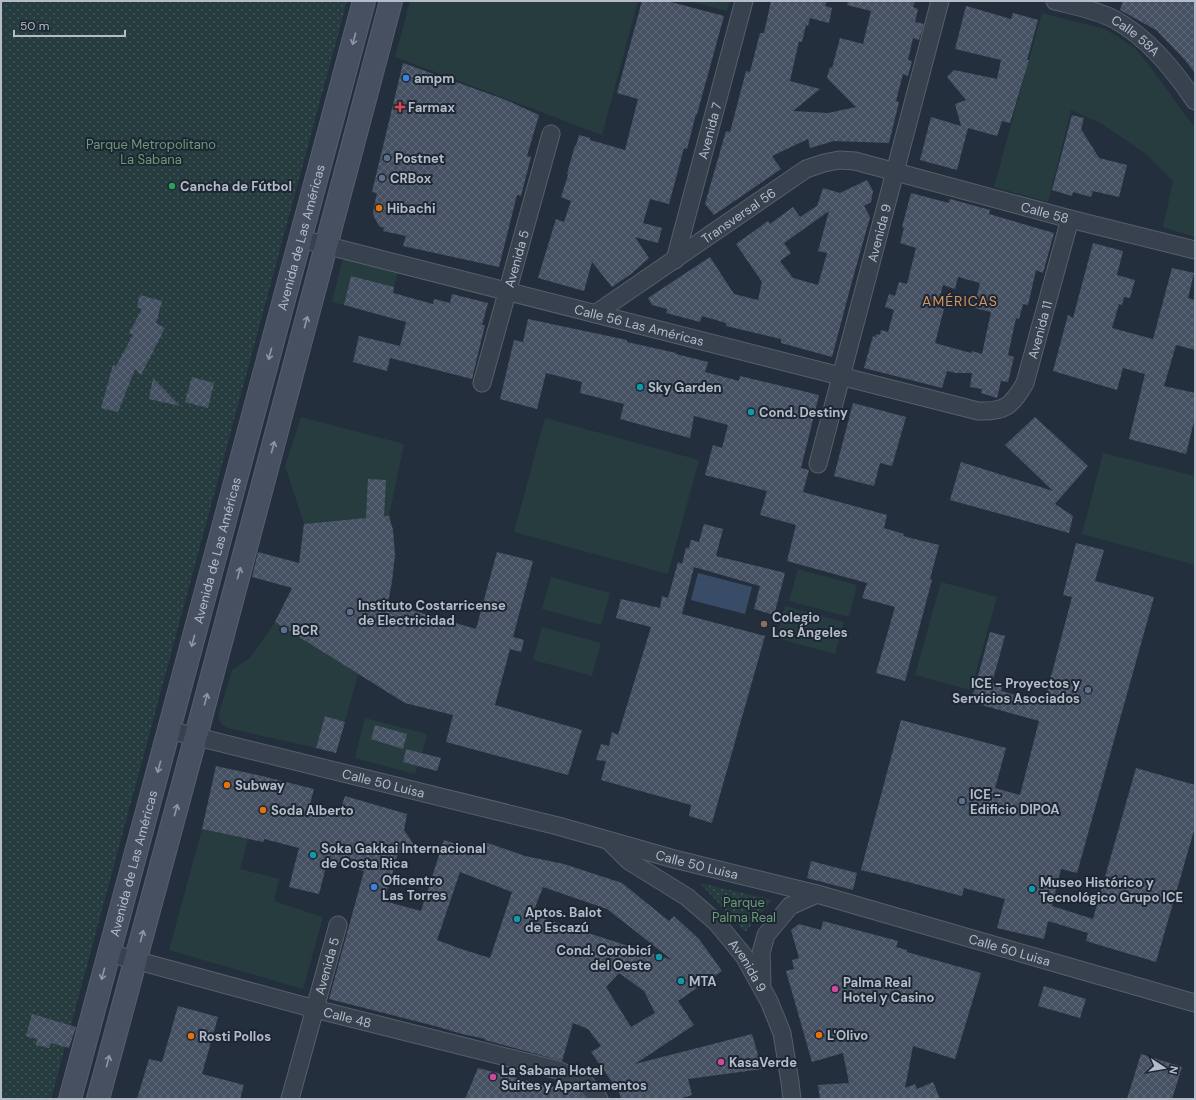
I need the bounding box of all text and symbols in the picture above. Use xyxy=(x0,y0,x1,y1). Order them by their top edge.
street label: Calle 58A xyxy=(1109,11,1164,60)
scale bar xyxy=(14,12,125,38)
text: 50 m xyxy=(20,18,49,34)
one-way arrow xyxy=(350,32,358,45)
place label: ampm xyxy=(414,70,455,87)
marker: ampm xyxy=(401,73,411,83)
place label: Farmax xyxy=(408,99,455,116)
street label: Avenida 7 xyxy=(694,100,725,161)
marker: Farmax xyxy=(395,102,405,112)
park label: Parque Metropolitano La Sabana xyxy=(86,136,216,168)
place label: Postnet xyxy=(395,150,444,167)
marker: Postnet xyxy=(382,153,392,163)
street label: Avenida de Las Américas xyxy=(273,162,328,312)
place label: CRBox xyxy=(390,170,432,187)
marker: CRBox xyxy=(377,173,387,183)
place label: Cancha de Fútbol xyxy=(180,178,292,195)
marker: Cancha de Fútbol xyxy=(167,181,177,191)
street label: Transversal 56 xyxy=(698,184,779,247)
street label: Calle 58 xyxy=(1019,198,1071,227)
place label: Hibachi xyxy=(387,200,435,217)
street label: Avenida 9 xyxy=(863,202,895,264)
marker: Hibachi xyxy=(374,203,384,213)
street label: Avenida 5 xyxy=(500,228,533,289)
district label: AMÉRICAS xyxy=(922,292,998,310)
street label: Avenida 11 xyxy=(1024,299,1056,361)
street label: Calle 56 Las Américas xyxy=(573,300,706,350)
one-way arrow xyxy=(303,315,310,328)
one-way arrow xyxy=(266,347,273,360)
place label: Sky Garden xyxy=(648,379,722,396)
marker: Sky Garden xyxy=(635,382,645,392)
place label: Cond. Destiny xyxy=(759,404,848,421)
marker: Cond. Destiny xyxy=(746,407,756,417)
one-way arrow xyxy=(270,441,277,454)
street label: Avenida de Las Américas xyxy=(189,475,245,625)
one-way arrow xyxy=(236,567,243,580)
place label: Instituto Costarricense de Electricidad xyxy=(358,597,506,629)
marker: Instituto Costarricense de Electricidad xyxy=(345,607,355,617)
place label: Colegio Los Ángeles xyxy=(772,609,848,641)
marker: Colegio Los Ángeles xyxy=(759,619,769,629)
place label: BCR xyxy=(292,622,318,639)
marker: BCR xyxy=(279,625,289,635)
one-way arrow xyxy=(188,635,196,648)
place label: ICE - Proyectos y Servicios Asociados xyxy=(952,675,1080,707)
marker: ICE - Proyectos y Servicios Asociados xyxy=(1083,685,1093,695)
one-way arrow xyxy=(203,692,210,705)
one-way arrow xyxy=(155,761,162,774)
street label: Calle 50 Luisa xyxy=(341,765,427,801)
place label: Subway xyxy=(235,777,285,794)
marker: Subway xyxy=(222,780,232,790)
place label: ICE - Edificio DIPOA xyxy=(970,786,1060,818)
street label: Avenida de Las Américas xyxy=(105,788,161,938)
marker: ICE - Edificio DIPOA xyxy=(957,796,967,806)
place label: Soda Alberto xyxy=(271,802,354,819)
one-way arrow xyxy=(173,804,180,817)
marker: Soda Alberto xyxy=(258,805,268,815)
place label: Soka Gakkai Internacional de Costa Rica xyxy=(321,840,486,872)
street label: Calle 50 Luisa xyxy=(654,846,740,883)
marker: Soka Gakkai Internacional de Costa Rica xyxy=(308,850,318,860)
place label: Oficentro Las Torres xyxy=(382,872,447,904)
place label: Museo Histórico y Tecnológico Grupo ICE xyxy=(1040,874,1183,906)
marker: Oficentro Las Torres xyxy=(369,882,379,892)
marker: Museo Histórico y Tecnológico Grupo ICE xyxy=(1027,884,1037,894)
park label: Parque Palma Real xyxy=(712,894,776,926)
place label: Aptos. Balot de Escazú xyxy=(525,904,602,936)
marker: Aptos. Balot de Escazú xyxy=(512,914,522,924)
one-way arrow xyxy=(139,930,146,943)
street label: Calle 50 Luisa xyxy=(967,930,1053,970)
street label: Avenida 5 xyxy=(311,935,343,997)
street label: Avenida 9 xyxy=(725,935,771,995)
place label: Cond. Corobicí del Oeste xyxy=(557,942,652,974)
marker: Cond. Corobicí del Oeste xyxy=(654,952,664,962)
one-way arrow xyxy=(99,967,106,980)
place label: MTA xyxy=(689,973,717,990)
place label: Palma Real Hotel y Casino xyxy=(843,974,934,1006)
marker: MTA xyxy=(676,976,686,986)
marker: Palma Real Hotel y Casino xyxy=(830,984,840,994)
street label: Calle 48 xyxy=(322,1003,373,1031)
place label: L'Olivo xyxy=(827,1027,868,1044)
place label: Rosti Pollos xyxy=(199,1028,271,1045)
marker: L'Olivo xyxy=(814,1030,824,1040)
marker: Rosti Pollos xyxy=(186,1031,196,1041)
north arrow xyxy=(1144,1048,1184,1088)
place label: KasaVerde xyxy=(729,1054,797,1071)
one-way arrow xyxy=(105,1055,112,1068)
marker: KasaVerde xyxy=(716,1057,726,1067)
place label: La Sabana Hotel Suites y Apartamentos xyxy=(501,1062,647,1094)
text: N xyxy=(1166,1065,1181,1075)
marker: La Sabana Hotel Suites y Apartamentos xyxy=(488,1072,498,1082)

